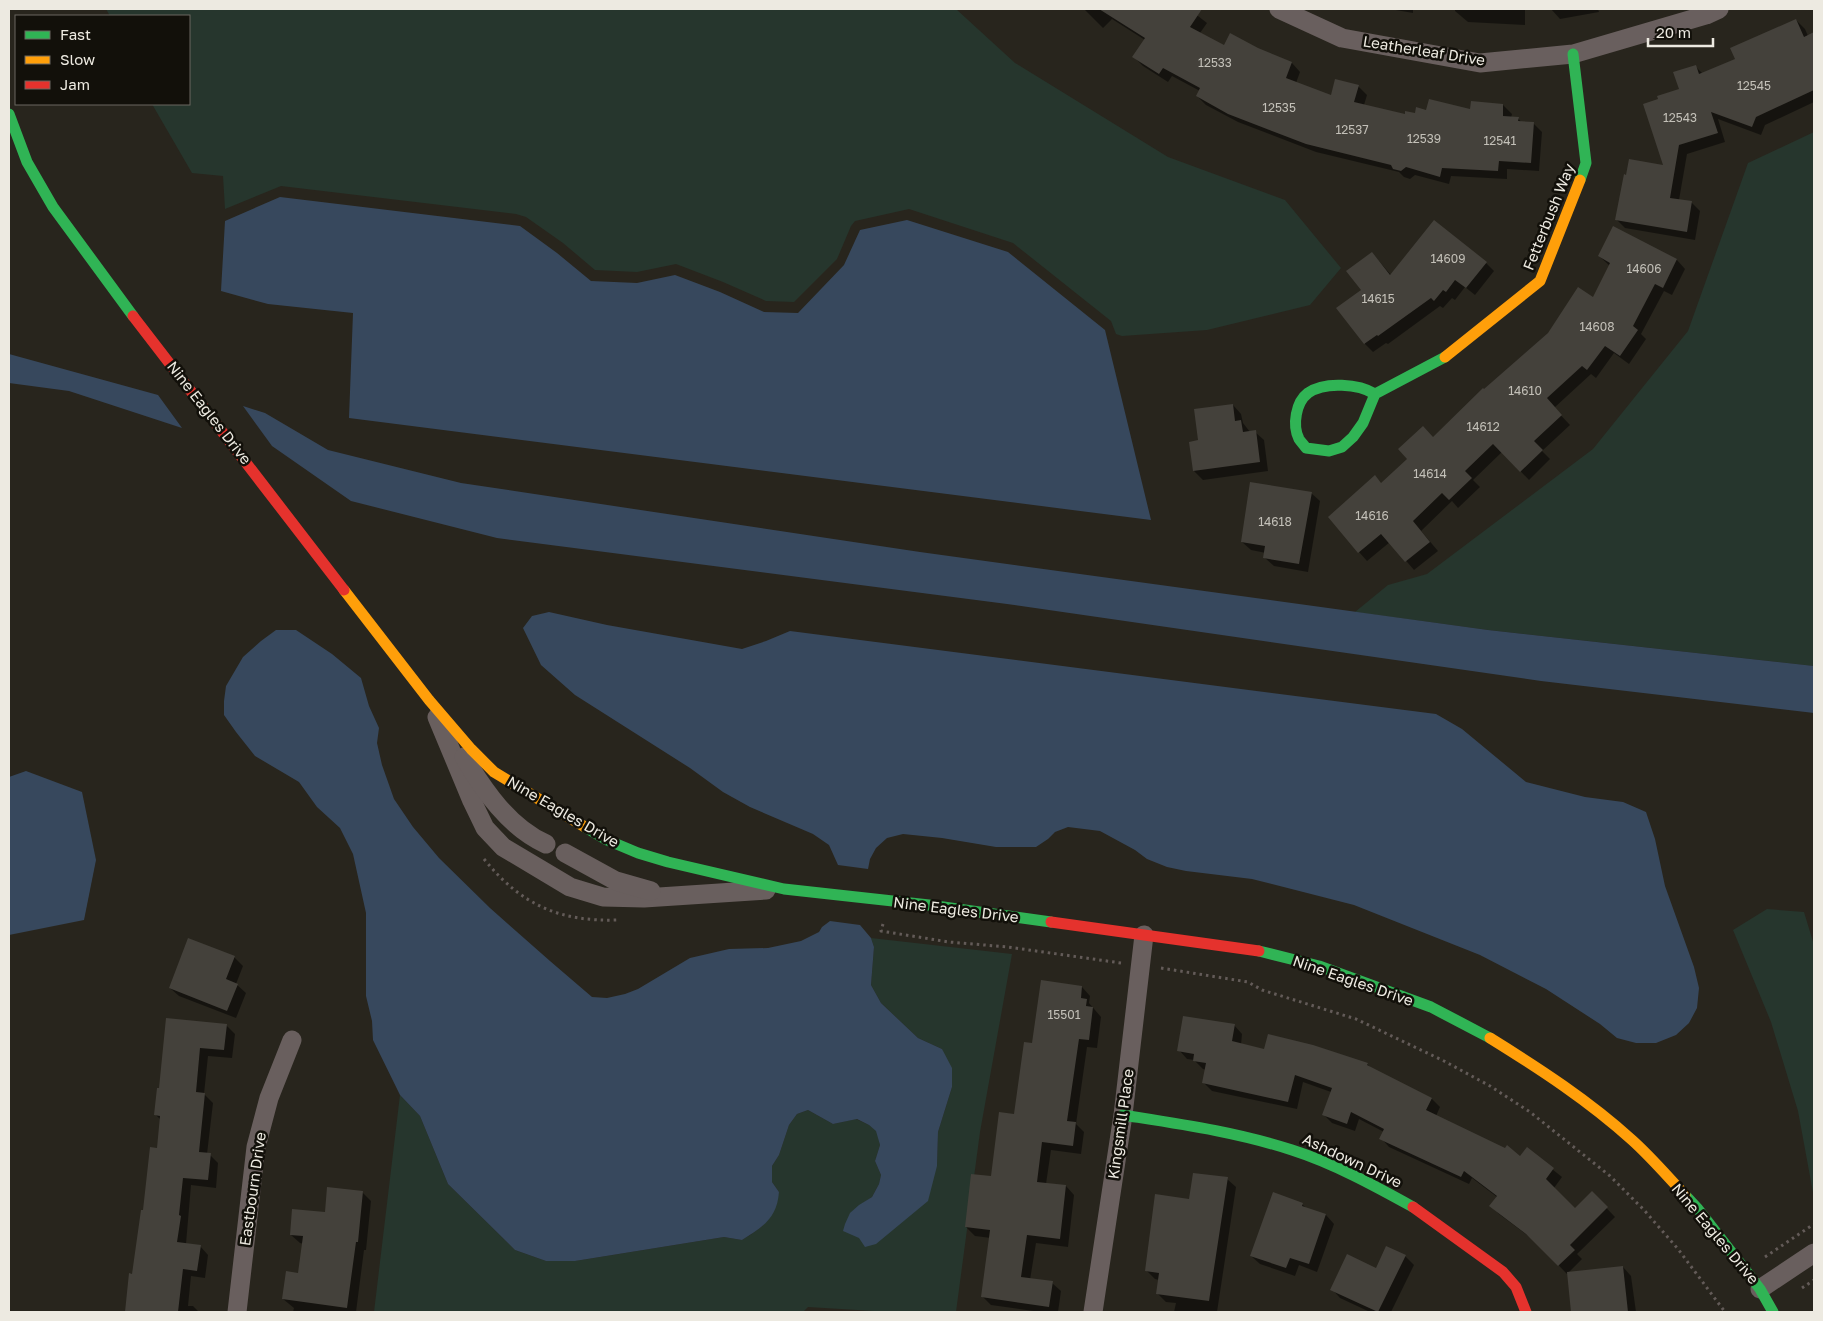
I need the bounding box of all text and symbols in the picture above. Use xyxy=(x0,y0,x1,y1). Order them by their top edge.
legend xyxy=(15,15,190,105)
scale bar xyxy=(1648,15,1713,47)
text: 20 m xyxy=(1656,23,1691,41)
text: Fast xyxy=(60,25,91,43)
street label: Leatherleaf Drive xyxy=(1362,31,1487,69)
text: Slow xyxy=(60,50,95,68)
house number: 12533 xyxy=(1198,55,1232,70)
text: Jam xyxy=(60,75,90,93)
house number: 12545 xyxy=(1737,78,1771,93)
house number: 12535 xyxy=(1262,100,1296,115)
house number: 12543 xyxy=(1663,110,1697,125)
house number: 12537 xyxy=(1335,122,1369,137)
house number: 12539 xyxy=(1407,131,1441,146)
house number: 12541 xyxy=(1484,133,1517,148)
street label: Fetterbush Way xyxy=(1518,160,1578,273)
house number: 14609 xyxy=(1430,251,1466,266)
house number: 14606 xyxy=(1626,261,1662,276)
house number: 14615 xyxy=(1361,291,1395,306)
house number: 14608 xyxy=(1579,319,1615,334)
street label: Nine Eagles Drive xyxy=(164,357,256,468)
house number: 14610 xyxy=(1508,383,1542,398)
house number: 14612 xyxy=(1466,419,1500,434)
house number: 14614 xyxy=(1413,466,1447,481)
house number: 14616 xyxy=(1355,508,1389,523)
house number: 14618 xyxy=(1258,514,1292,529)
street label: Nine Eagles Drive xyxy=(504,772,623,851)
street label: Nine Eagles Drive xyxy=(892,892,1020,926)
street label: Nine Eagles Drive xyxy=(1291,951,1416,1009)
house number: 15501 xyxy=(1047,1007,1081,1022)
street label: Kingsmill Place xyxy=(1103,1067,1137,1180)
street label: Ashdown Drive xyxy=(1300,1129,1405,1191)
street label: Eastbourn Drive xyxy=(235,1131,269,1247)
street label: Nine Eagles Drive xyxy=(1668,1179,1763,1288)

